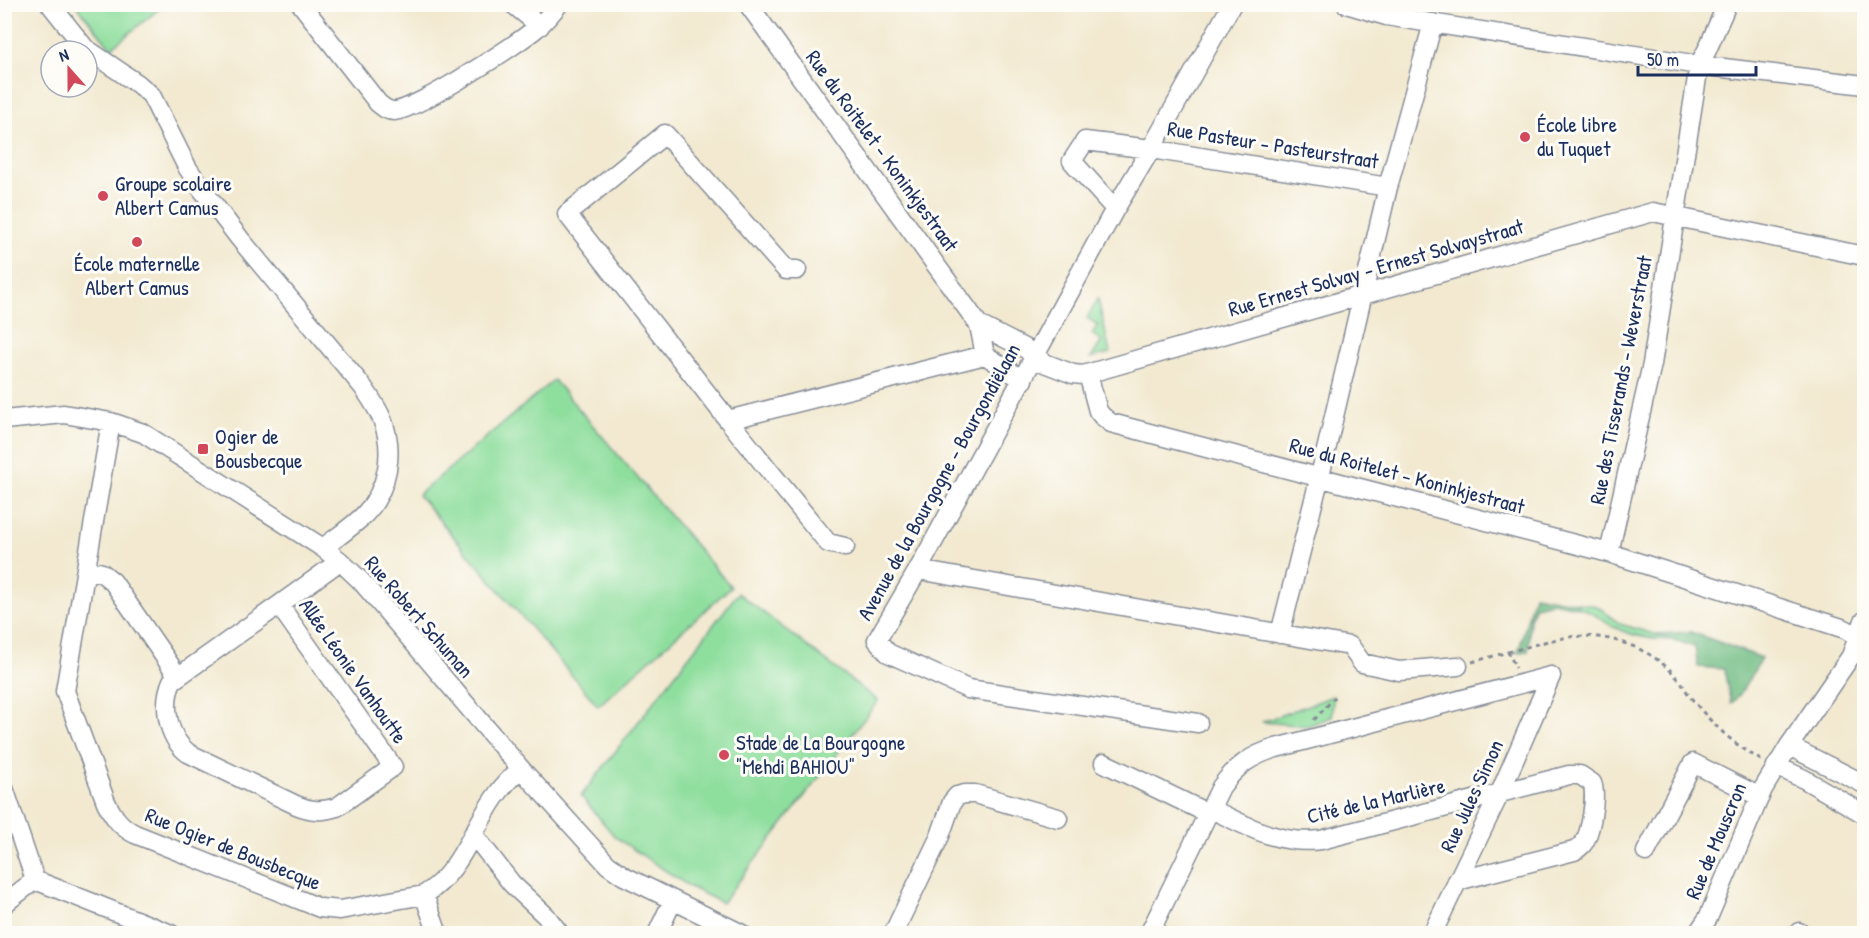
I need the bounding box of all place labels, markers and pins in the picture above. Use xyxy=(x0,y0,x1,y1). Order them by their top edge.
place label: École libre du Tuquet xyxy=(1537,110,1617,163)
marker: École libre du Tuquet xyxy=(1518,130,1532,144)
place label: Groupe scolaire Albert Camus xyxy=(115,169,232,222)
marker: Groupe scolaire Albert Camus xyxy=(96,189,110,203)
marker: École maternelle Albert Camus xyxy=(130,235,144,249)
place label: École maternelle Albert Camus xyxy=(74,249,200,302)
place label: Ogier de Bousbecque xyxy=(215,422,302,475)
marker: Ogier de Bousbecque xyxy=(196,442,210,456)
place label: Stade de La Bourgogne "Mehdi BAHIOU" xyxy=(736,728,905,781)
marker: Stade de La Bourgogne "Mehdi BAHIOU" xyxy=(717,748,731,762)

